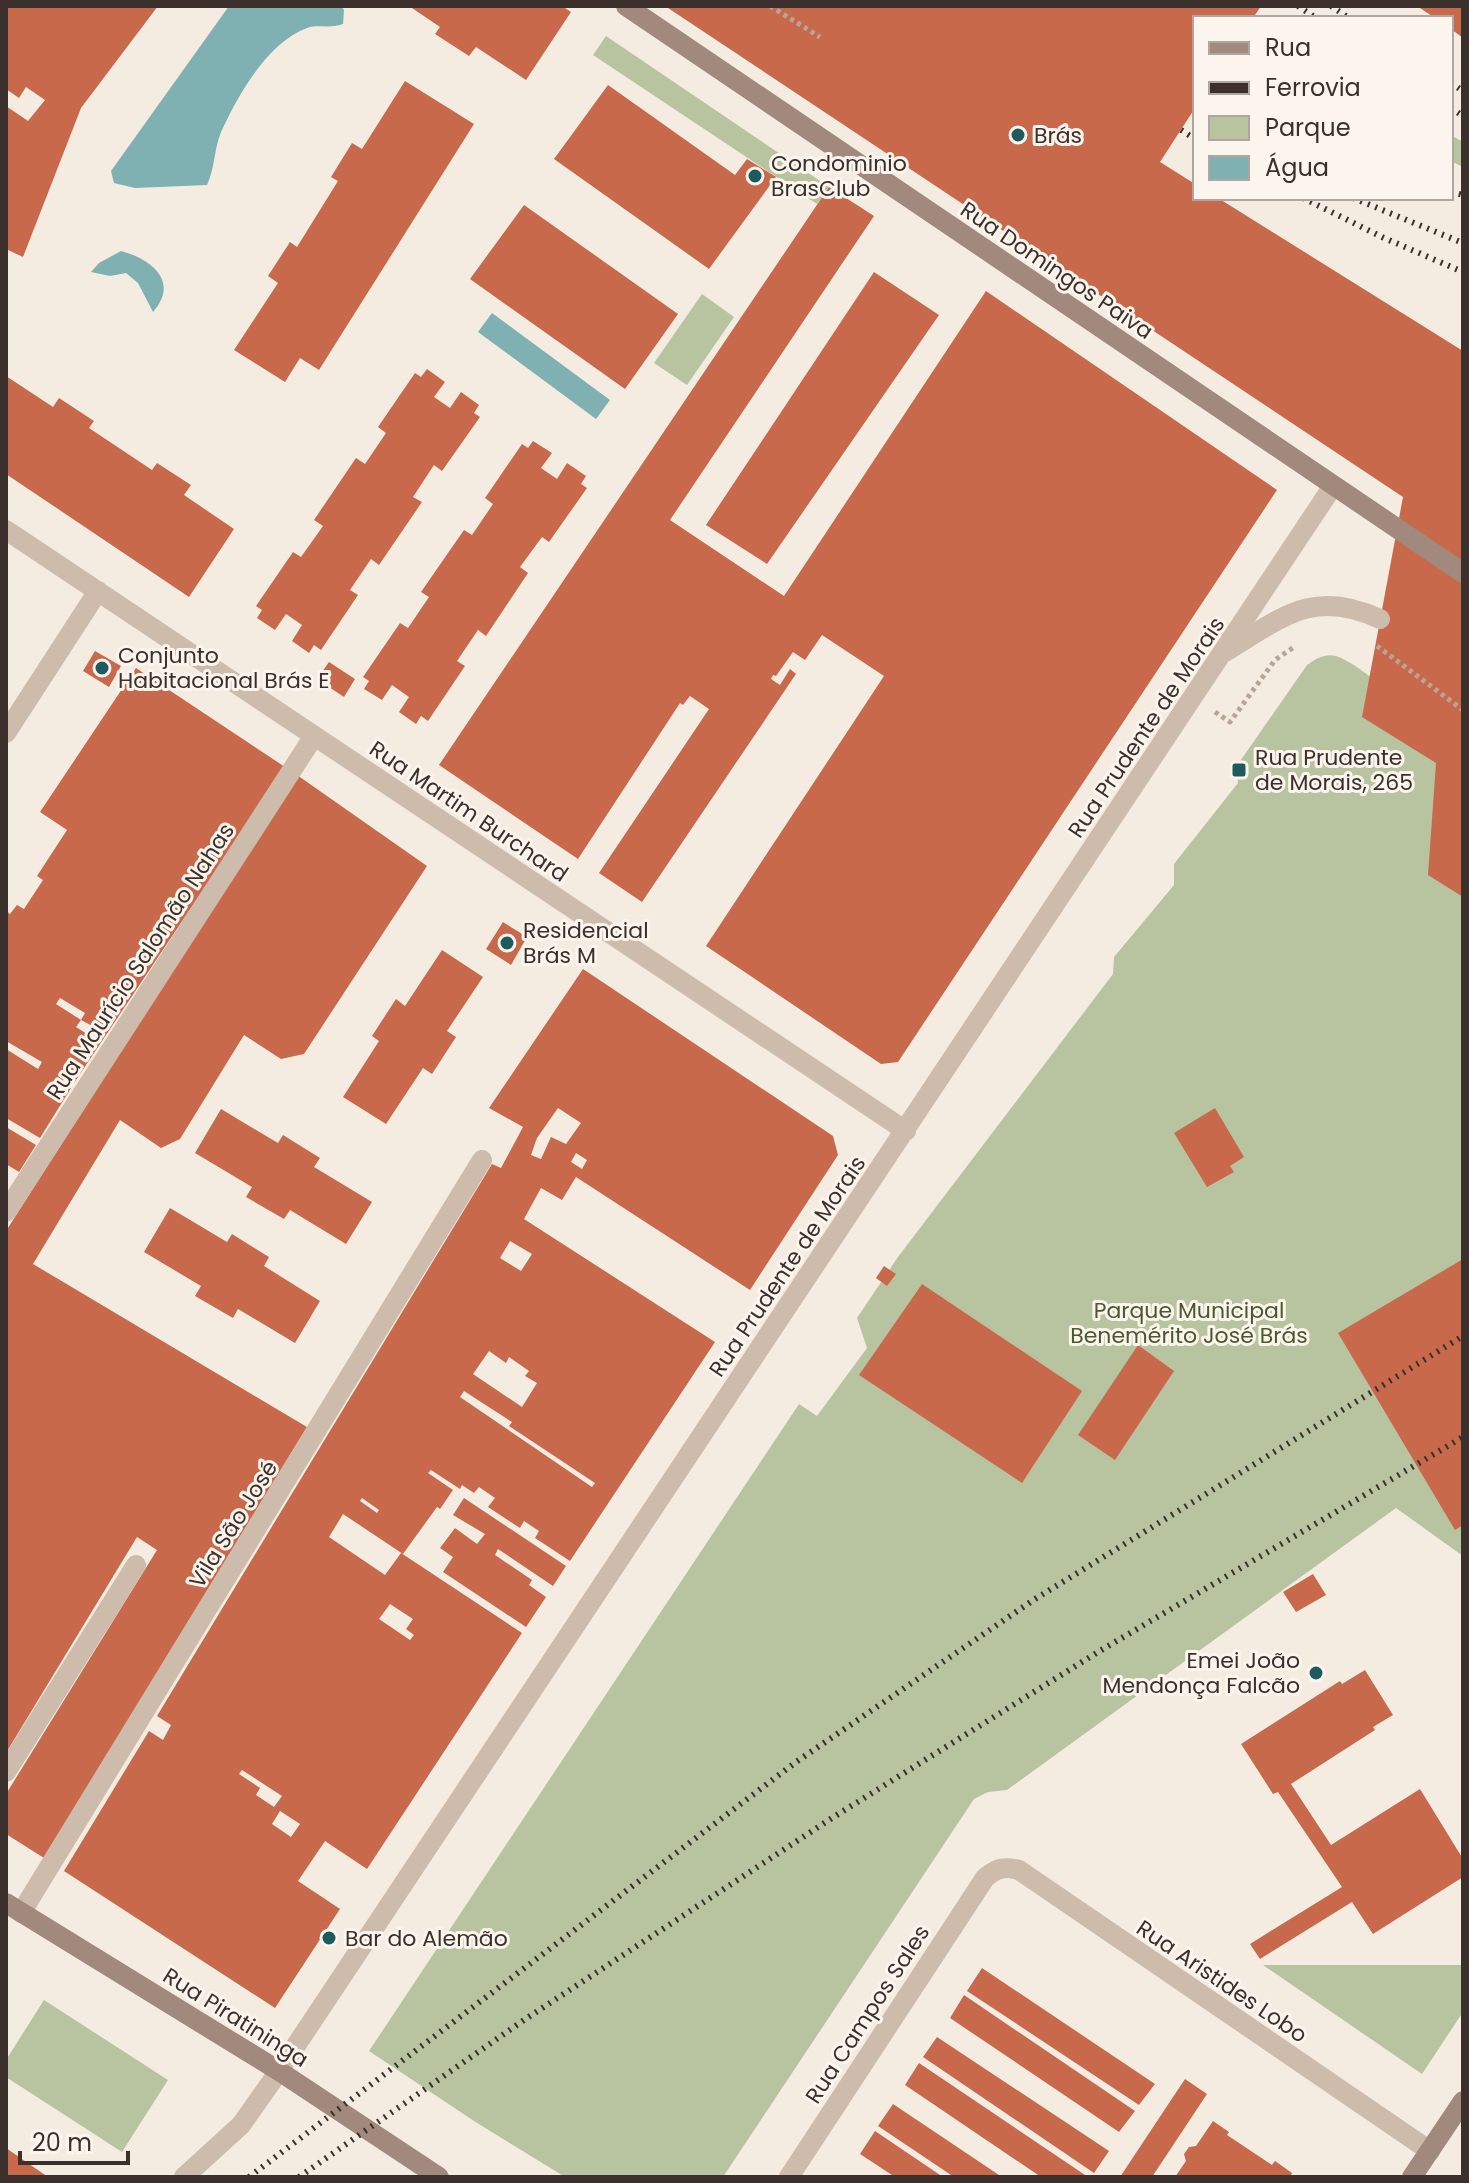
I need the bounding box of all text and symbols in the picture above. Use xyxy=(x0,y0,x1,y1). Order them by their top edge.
legend xyxy=(1193,16,1453,200)
text: Rua xyxy=(1265,31,1311,64)
text: Ferrovia xyxy=(1265,71,1361,104)
text: Parque xyxy=(1265,111,1351,144)
place label: Brás xyxy=(1034,120,1082,151)
marker: Brás xyxy=(1009,126,1027,144)
place label: Condominio BrasClub xyxy=(771,148,907,204)
text: Água xyxy=(1265,151,1329,184)
marker: Condominio BrasClub xyxy=(746,167,764,185)
street label: Rua Domingos Paiva xyxy=(954,194,1159,347)
street label: Rua Prudente de Morais xyxy=(1061,611,1232,844)
place label: Conjunto Habitacional Brás E xyxy=(118,640,330,696)
marker: Conjunto Habitacional Brás E xyxy=(93,659,111,677)
street label: Rua Martim Burchard xyxy=(363,733,574,890)
place label: Rua Prudente de Morais, 265 xyxy=(1255,742,1413,798)
marker: Rua Prudente de Morais, 265 xyxy=(1230,761,1248,779)
street label: Rua Maurício Salomão Nahas xyxy=(39,817,242,1106)
place label: Residencial Brás M xyxy=(523,915,649,971)
marker: Residencial Brás M xyxy=(498,934,516,952)
street label: Rua Prudente de Morais xyxy=(702,1150,873,1383)
park label: Parque Municipal Benemérito José Brás xyxy=(1070,1295,1308,1351)
street label: Vila São José xyxy=(182,1455,285,1594)
place label: Emei João Mendonça Falcão xyxy=(1103,1645,1300,1701)
marker: Emei João Mendonça Falcão xyxy=(1307,1664,1325,1682)
street label: Rua Aristides Lobo xyxy=(1130,1913,1313,2050)
street label: Rua Campos Sales xyxy=(798,1919,937,2110)
place label: Bar do Alemão xyxy=(345,1923,508,1954)
marker: Bar do Alemão xyxy=(320,1929,338,1947)
street label: Rua Piratininga xyxy=(157,1960,314,2075)
scale bar xyxy=(20,2115,128,2165)
text: 20 m xyxy=(32,2126,92,2159)

